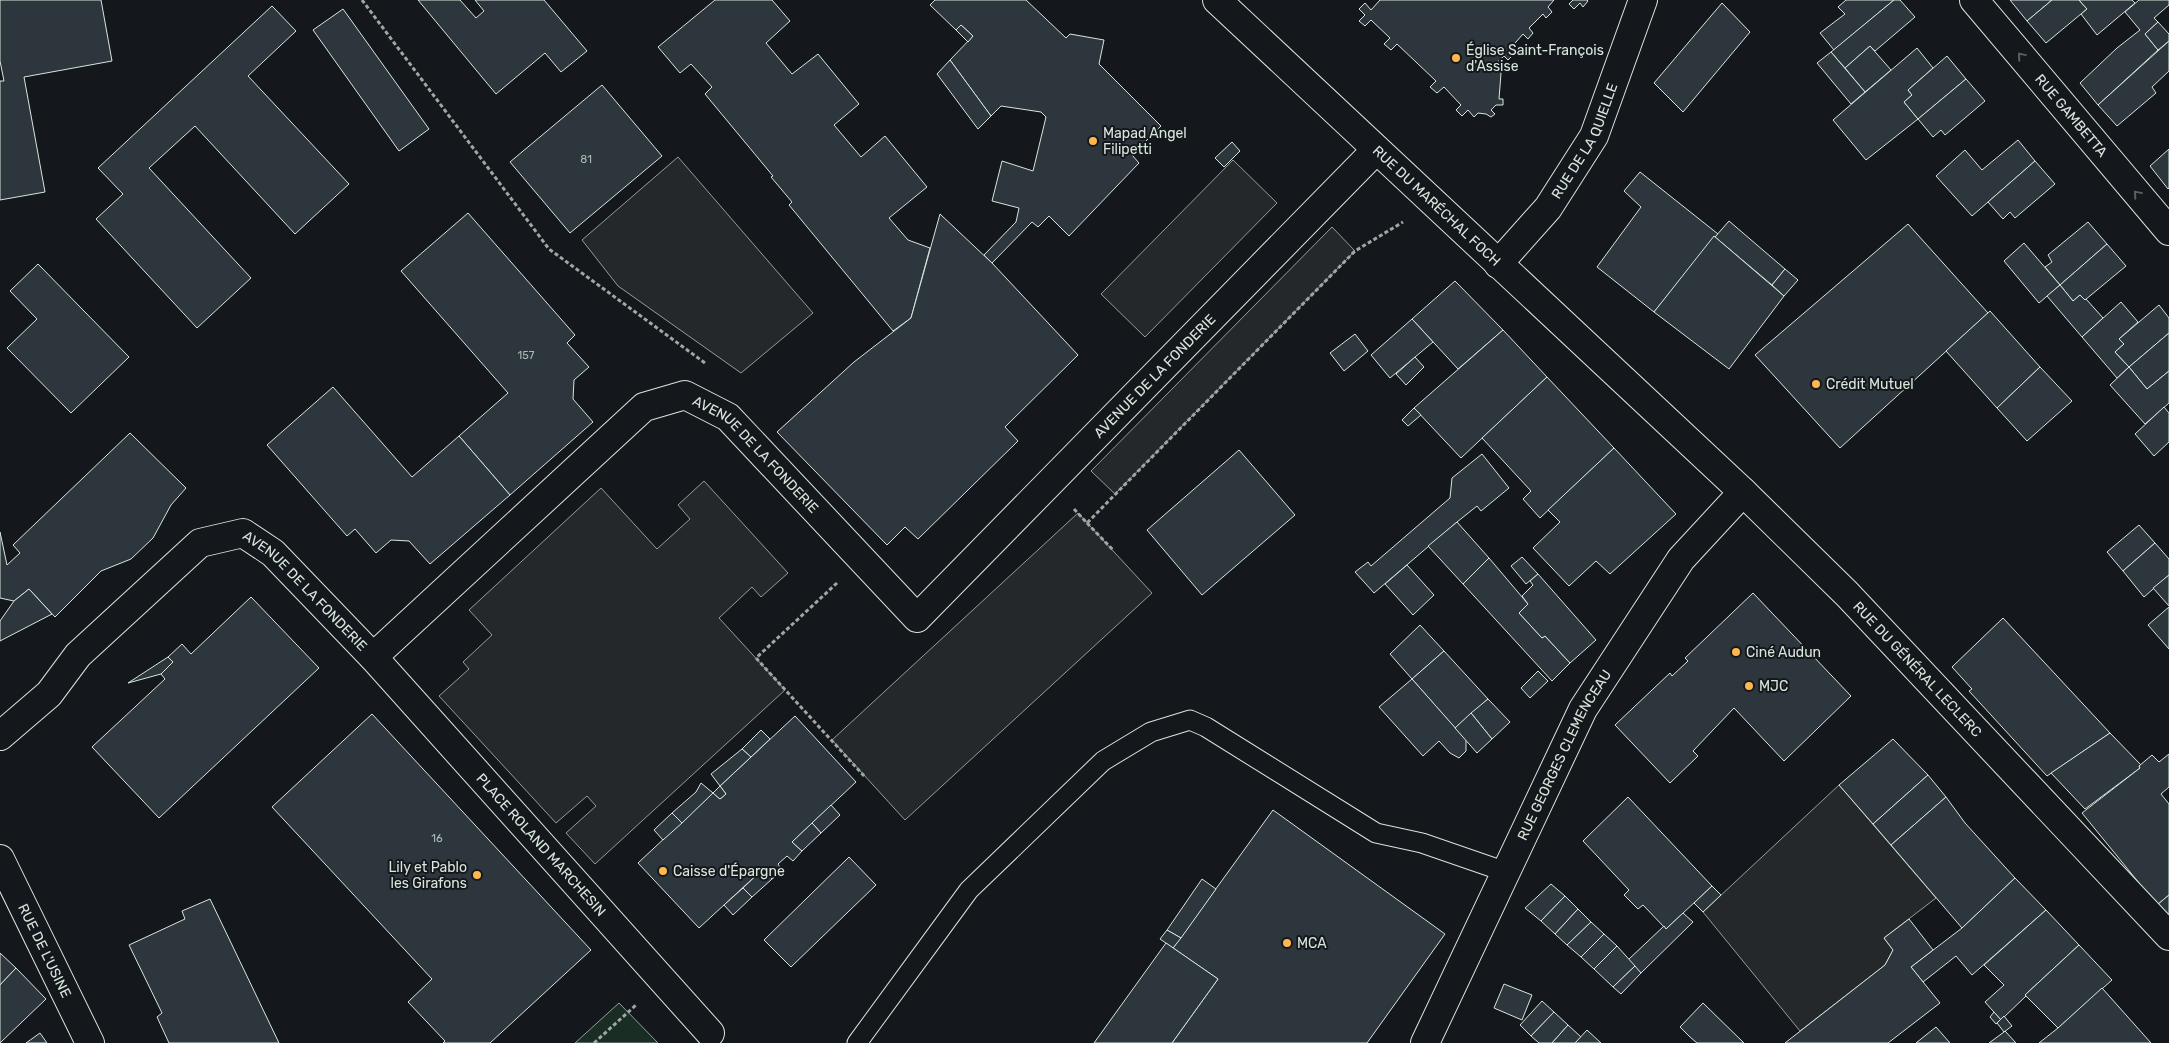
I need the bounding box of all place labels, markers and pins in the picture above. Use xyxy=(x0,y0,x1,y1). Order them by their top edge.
place label: Église Saint-François d'Assise xyxy=(1466,41,1604,75)
marker: Église Saint-François d'Assise xyxy=(1450,52,1462,64)
place label: Mapad Angel Filipetti xyxy=(1103,125,1187,158)
marker: Mapad Angel Filipetti xyxy=(1087,135,1099,147)
place label: Crédit Mutuel xyxy=(1826,376,1914,393)
marker: Crédit Mutuel xyxy=(1810,378,1822,390)
place label: Ciné Audun xyxy=(1746,644,1821,661)
marker: Ciné Audun xyxy=(1730,646,1742,658)
place label: MJC xyxy=(1759,678,1788,695)
marker: MJC xyxy=(1743,680,1755,692)
place label: Lily et Pablo les Girafons xyxy=(388,859,467,892)
place label: Caisse d'Épargne xyxy=(673,862,785,880)
marker: Caisse d'Épargne xyxy=(657,865,669,877)
marker: Lily et Pablo les Girafons xyxy=(471,869,483,881)
place label: MCA xyxy=(1297,935,1327,952)
marker: MCA xyxy=(1281,937,1293,949)

